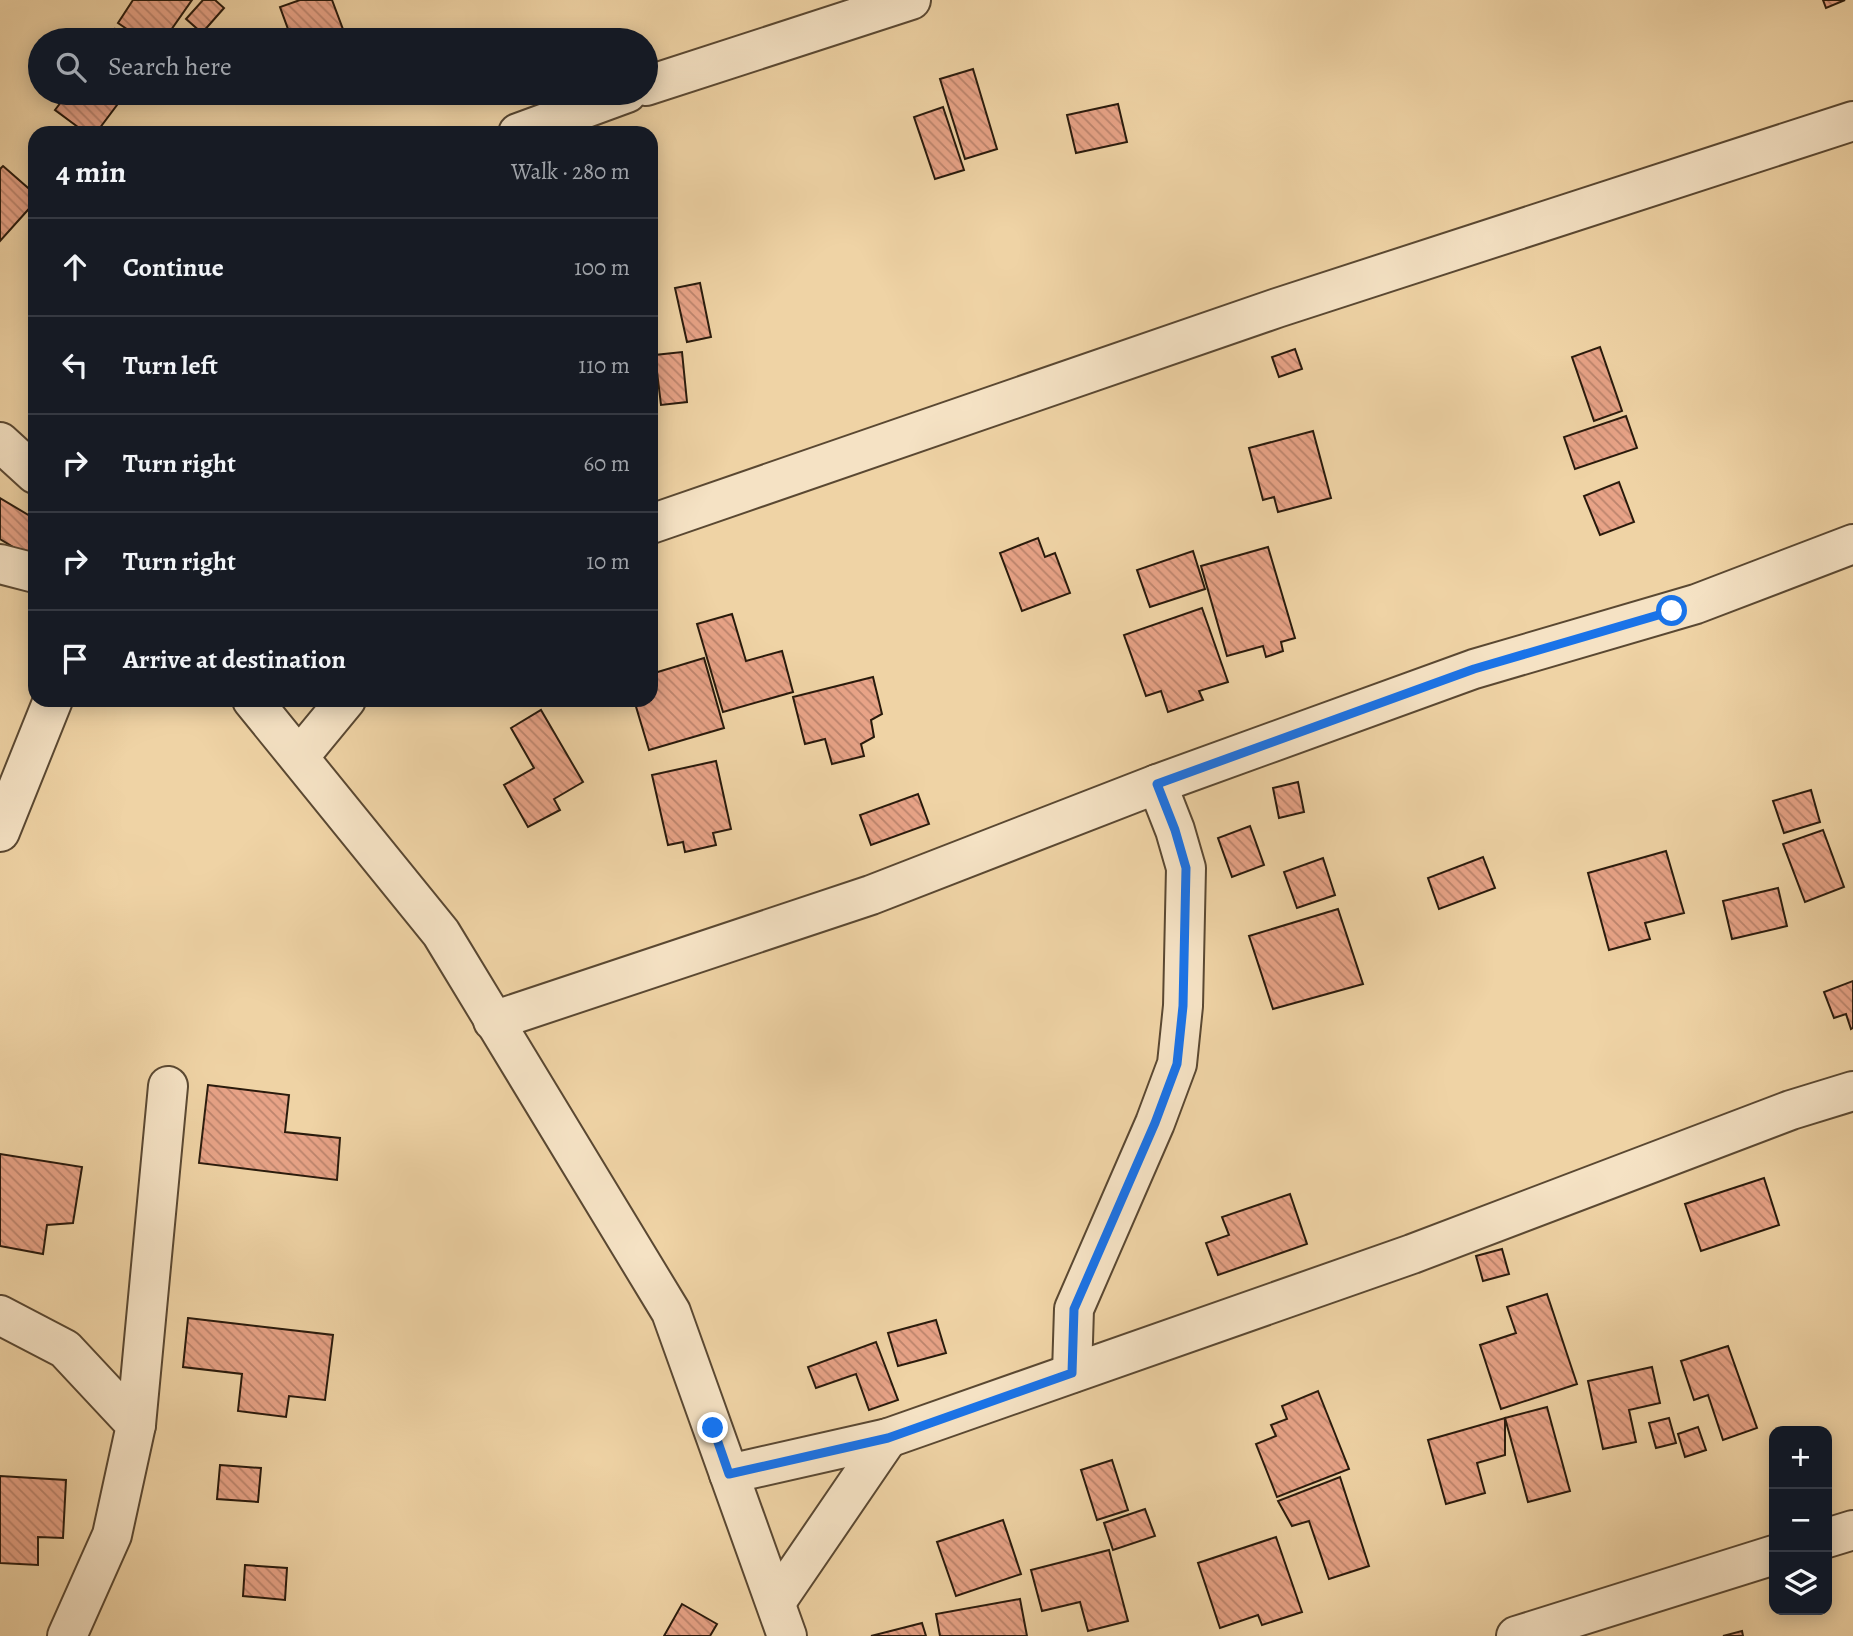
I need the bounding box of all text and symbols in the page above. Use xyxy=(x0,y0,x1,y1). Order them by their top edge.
search box xyxy=(28,28,658,105)
icon: search xyxy=(52,48,90,86)
text: Search here xyxy=(108,49,232,84)
text: 4 min xyxy=(56,152,126,192)
text: Walk · 280 m xyxy=(511,156,630,187)
icon: ahead xyxy=(56,248,94,286)
text: Continue xyxy=(123,250,224,285)
text: 100 m xyxy=(574,252,630,283)
icon: left xyxy=(56,346,94,384)
text: Turn left xyxy=(123,348,218,383)
text: 110 m xyxy=(578,350,630,381)
icon: right xyxy=(56,444,94,482)
text: Turn right xyxy=(123,446,236,481)
text: 60 m xyxy=(583,448,630,479)
icon: right xyxy=(56,542,94,580)
text: Turn right xyxy=(123,544,236,579)
text: 10 m xyxy=(586,546,630,577)
route start xyxy=(1656,595,1687,626)
icon: arrive xyxy=(56,640,94,678)
text: Arrive at destination xyxy=(123,642,346,677)
route end xyxy=(697,1412,728,1443)
map controls xyxy=(1769,1426,1832,1615)
button: + xyxy=(1769,1426,1832,1489)
button: − xyxy=(1769,1489,1832,1552)
button: layers xyxy=(1769,1552,1832,1615)

